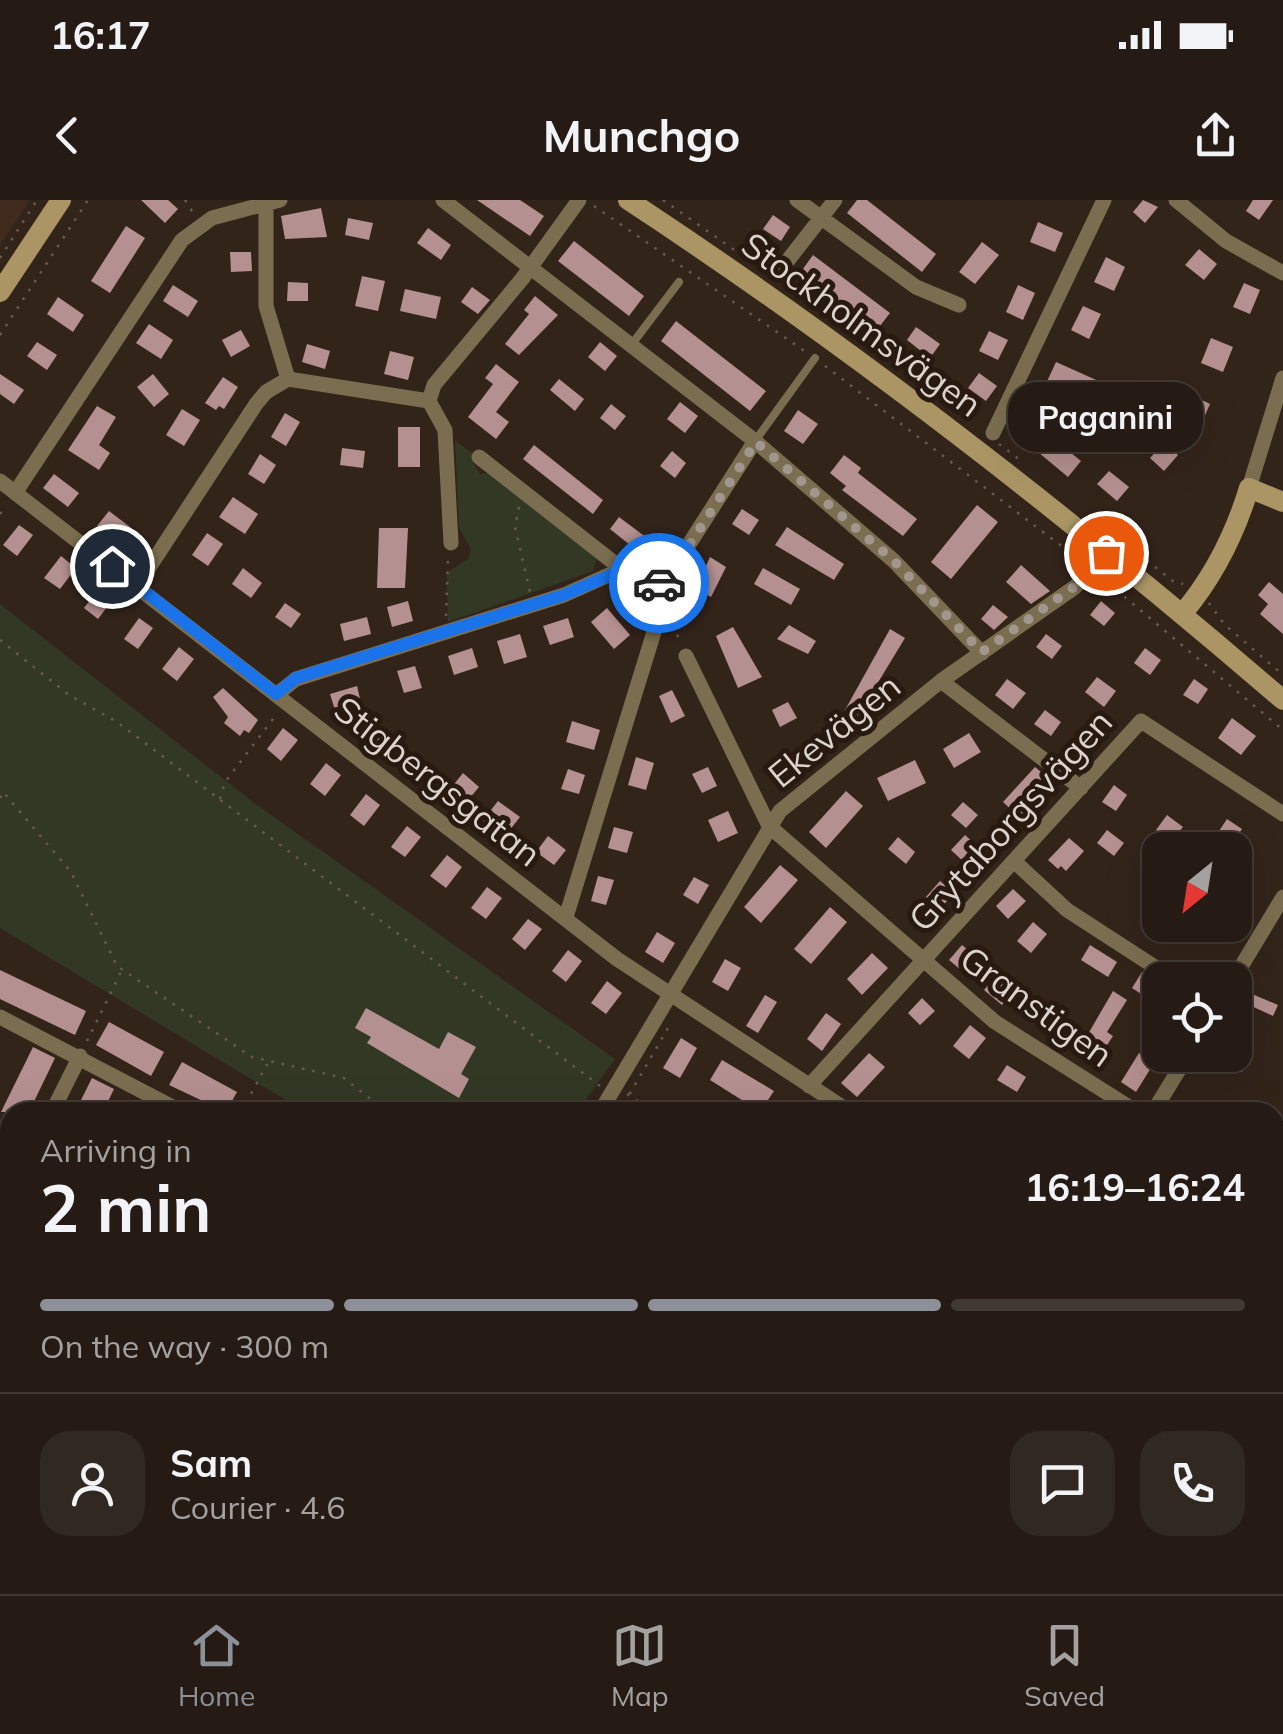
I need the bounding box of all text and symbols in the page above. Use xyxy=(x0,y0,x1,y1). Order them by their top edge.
text: 16:17 xyxy=(50,11,151,59)
text: Munchgo xyxy=(543,107,740,163)
icon: back xyxy=(40,108,95,163)
icon: share xyxy=(1188,108,1243,163)
street label: Stockholmsvägen xyxy=(733,222,991,426)
callout: Paganini xyxy=(1008,383,1204,453)
text: Paganini xyxy=(1038,397,1173,437)
pin xyxy=(1064,511,1149,596)
pin xyxy=(70,524,155,609)
icon: bag xyxy=(1079,526,1134,581)
courier xyxy=(609,533,709,633)
icon: home xyxy=(85,539,140,594)
icon: car xyxy=(632,556,687,611)
street label: Ekevägen xyxy=(759,663,909,797)
street label: Stigbergsgatan xyxy=(326,687,550,875)
street label: Grytaborgsvägen xyxy=(899,700,1121,940)
north arrow xyxy=(1142,832,1252,942)
map controls xyxy=(1142,832,1252,1072)
street label: Granstigen xyxy=(952,936,1122,1076)
button: locate xyxy=(1142,962,1252,1072)
text: Arriving in xyxy=(40,1130,192,1170)
text: 16:19–16:24 xyxy=(1025,1163,1245,1211)
text: 2 min xyxy=(40,1167,211,1248)
text: On the way · 300 m xyxy=(40,1326,329,1366)
button: person xyxy=(40,1431,145,1536)
button: chat xyxy=(1010,1431,1115,1536)
button: phone xyxy=(1140,1431,1245,1536)
text: Sam xyxy=(170,1439,252,1487)
text: Courier · 4.6 xyxy=(170,1487,346,1527)
tab: Home xyxy=(178,1618,255,1713)
tab: Map xyxy=(611,1618,669,1713)
tab: Saved xyxy=(1024,1618,1105,1713)

